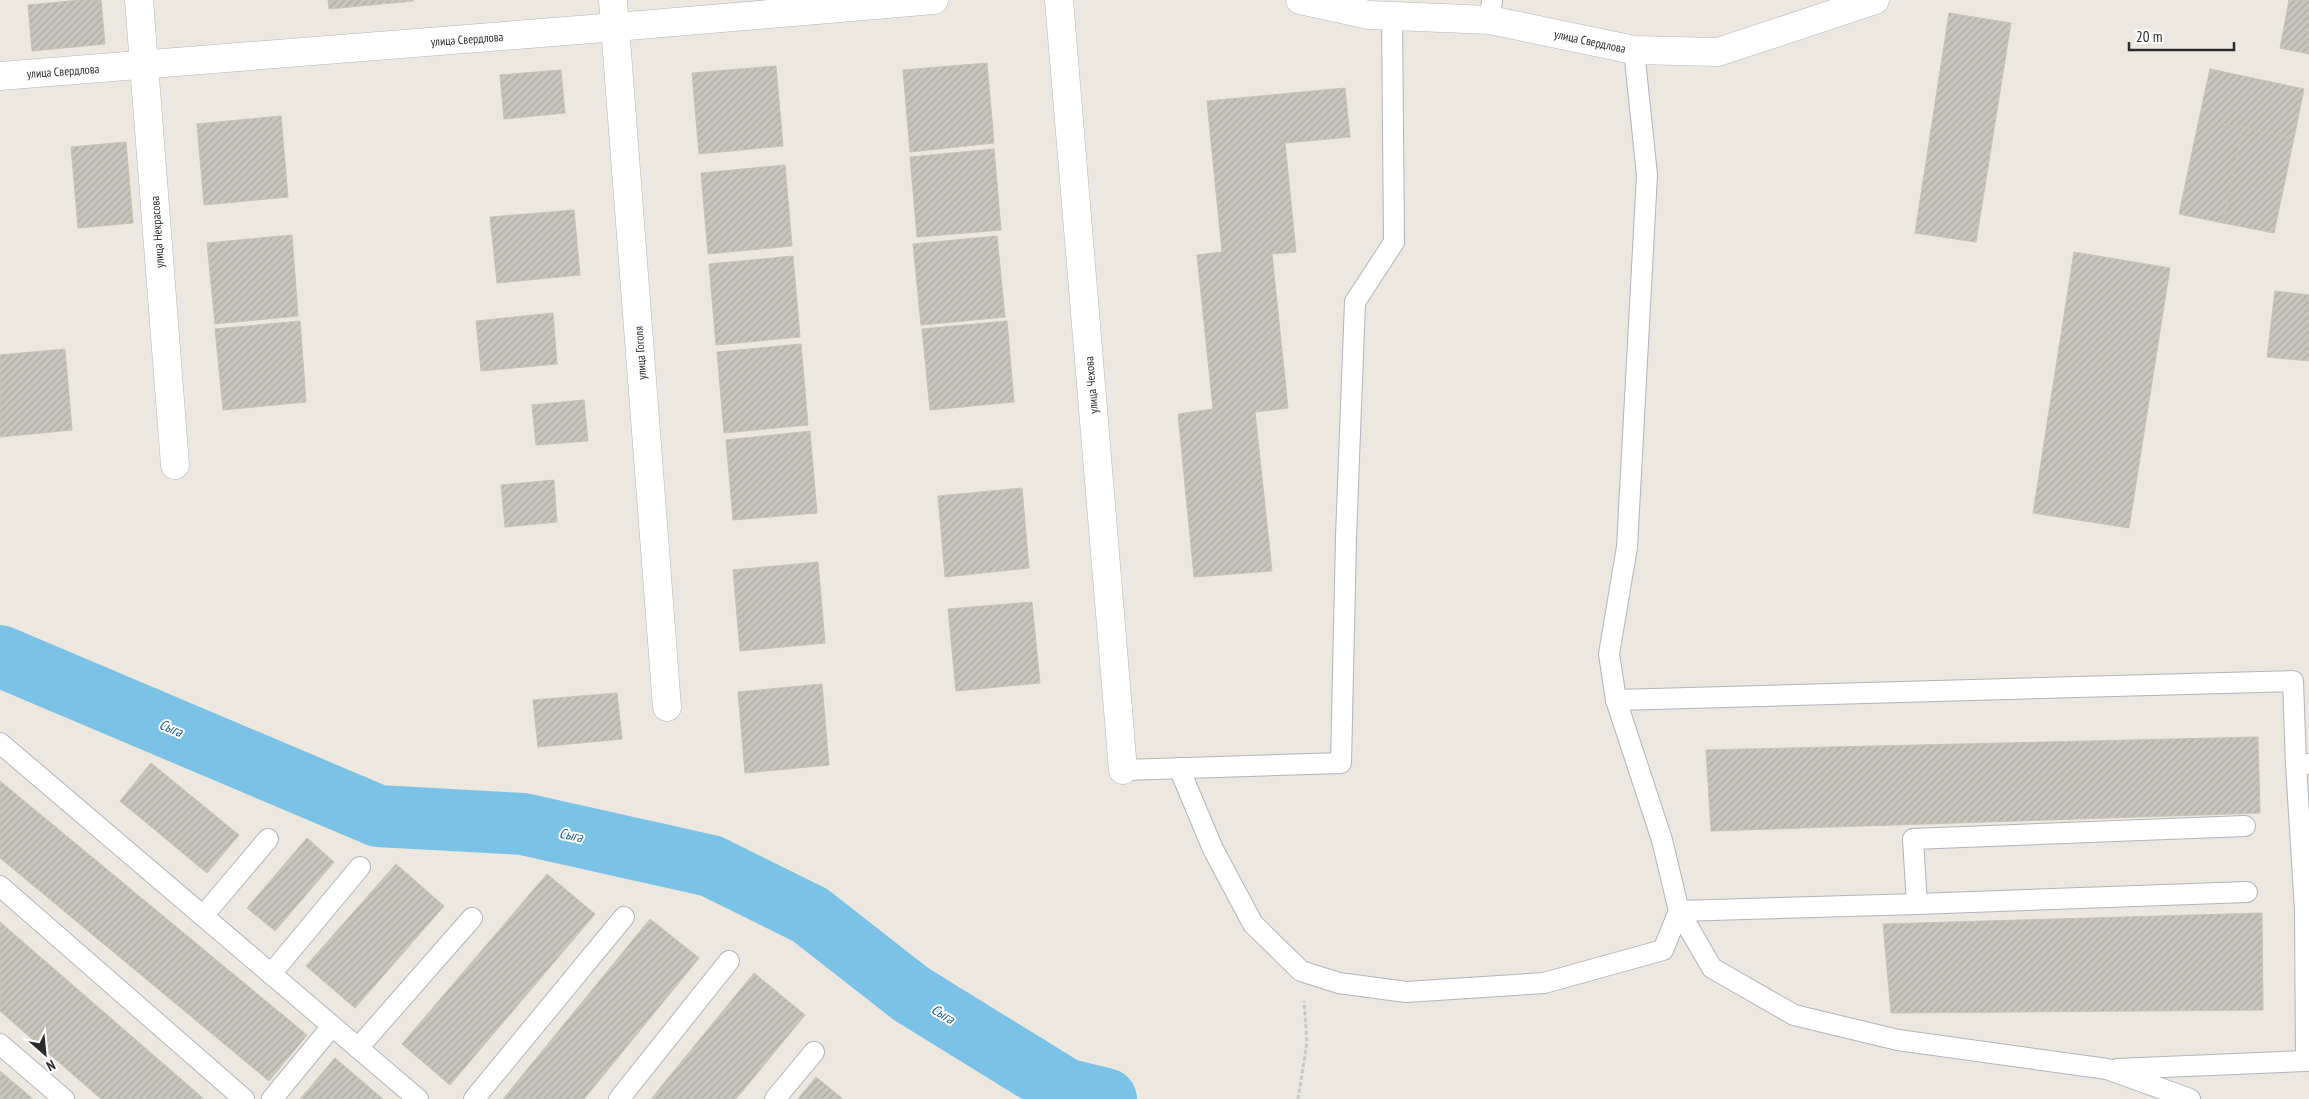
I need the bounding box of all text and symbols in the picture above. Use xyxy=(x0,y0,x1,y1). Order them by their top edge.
scale bar xyxy=(2129,20,2234,52)
street label: улица Свердлова xyxy=(1553,26,1627,56)
text: 20 m xyxy=(2136,27,2162,46)
street label: улица Свердлова xyxy=(430,29,504,49)
street label: улица Свердлова xyxy=(26,61,100,81)
street label: улица Некрасова xyxy=(147,195,167,268)
street label: улица Гоголя xyxy=(631,325,649,380)
street label: улица Чехова xyxy=(1081,356,1101,414)
water label: Сыга xyxy=(157,715,187,741)
water label: Сыга xyxy=(558,824,586,847)
water label: Сыга xyxy=(928,1000,959,1029)
north arrow xyxy=(20,1029,70,1079)
text: N xyxy=(43,1056,58,1075)

